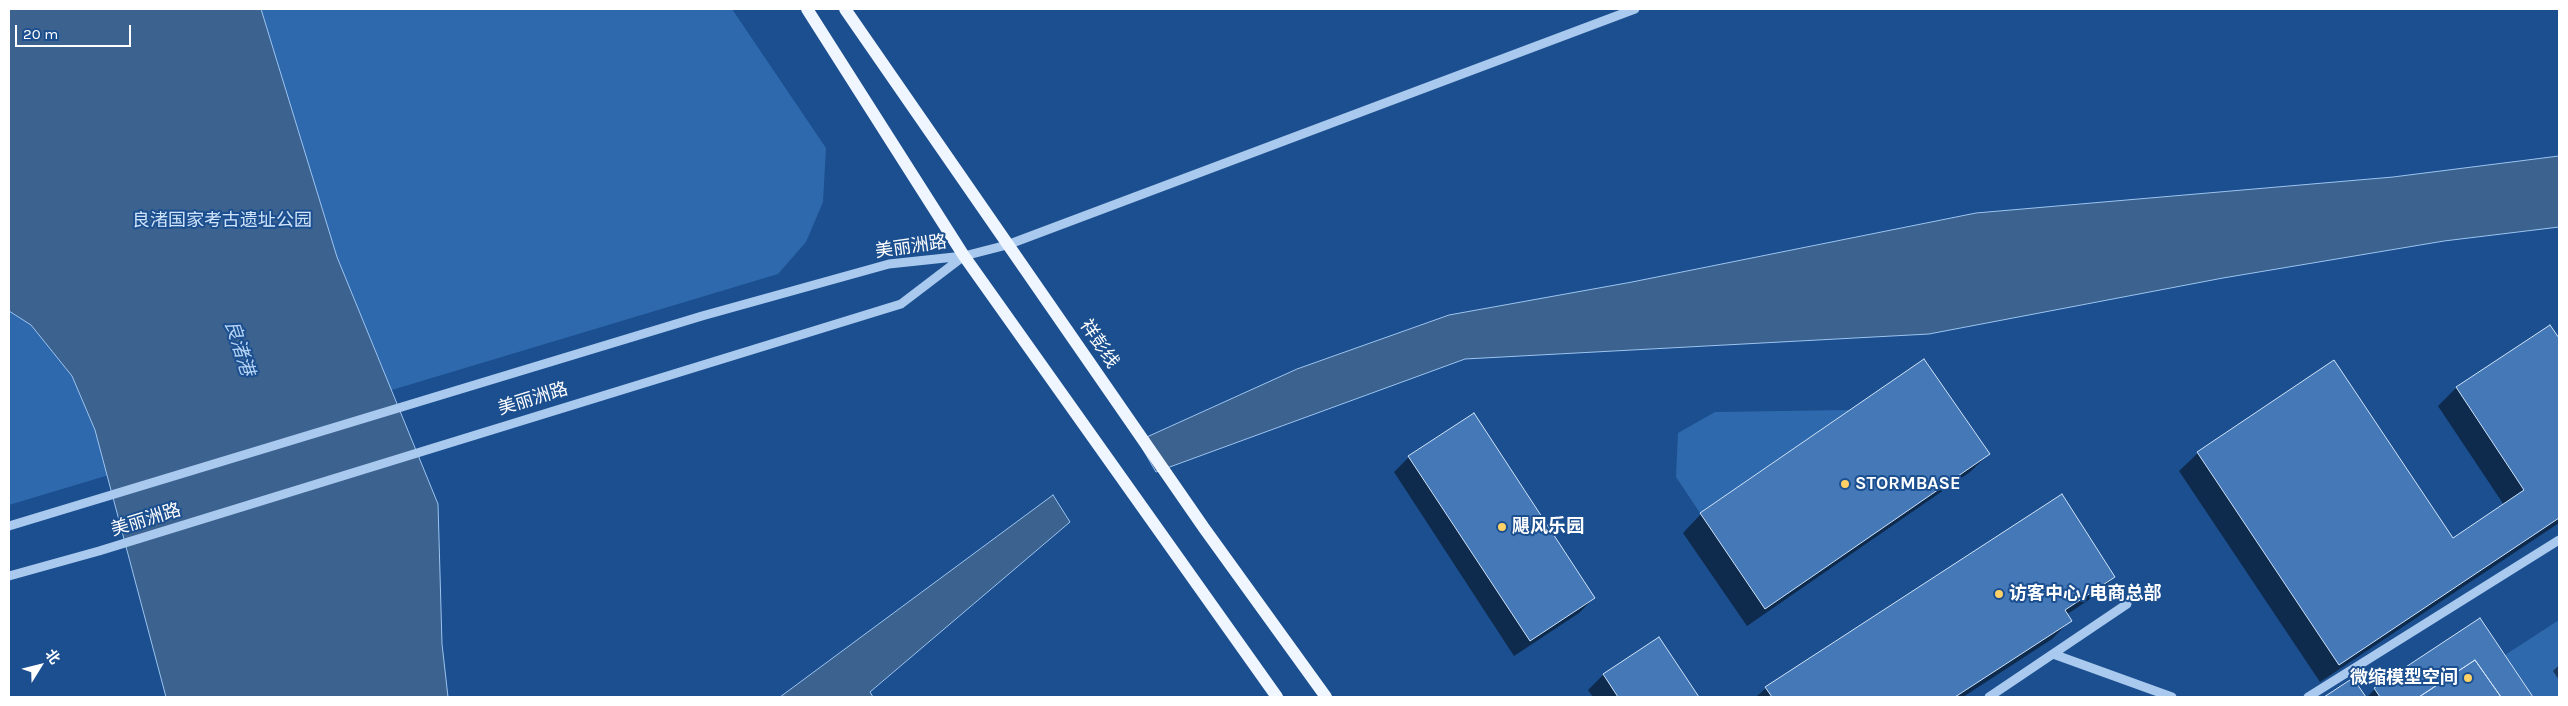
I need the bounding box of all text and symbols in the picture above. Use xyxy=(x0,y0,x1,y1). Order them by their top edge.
scale bar xyxy=(18,15,134,47)
text: 20 m xyxy=(23,25,58,43)
park label: 良渚国家考古遗址公园 xyxy=(132,210,312,232)
street label: 美丽洲路 xyxy=(874,231,948,263)
street label: 祥彭线 xyxy=(1075,316,1123,372)
water label: 良渚港 xyxy=(219,317,259,379)
street label: 美丽洲路 xyxy=(495,378,571,420)
place label: STORMBASE xyxy=(1855,473,1961,495)
marker: STORMBASE xyxy=(1839,478,1851,490)
street label: 美丽洲路 xyxy=(108,499,184,541)
place label: 飓风乐园 xyxy=(1512,516,1584,538)
marker: 飓风乐园 xyxy=(1496,521,1508,533)
place label: 访客中心/电商总部 xyxy=(2009,583,2161,605)
marker: 访客中心/电商总部 xyxy=(1993,588,2005,600)
north arrow xyxy=(15,641,65,691)
text: 北 xyxy=(42,646,64,668)
place label: 微缩模型空间 xyxy=(2350,667,2458,689)
marker: 微缩模型空间 xyxy=(2462,672,2474,684)

